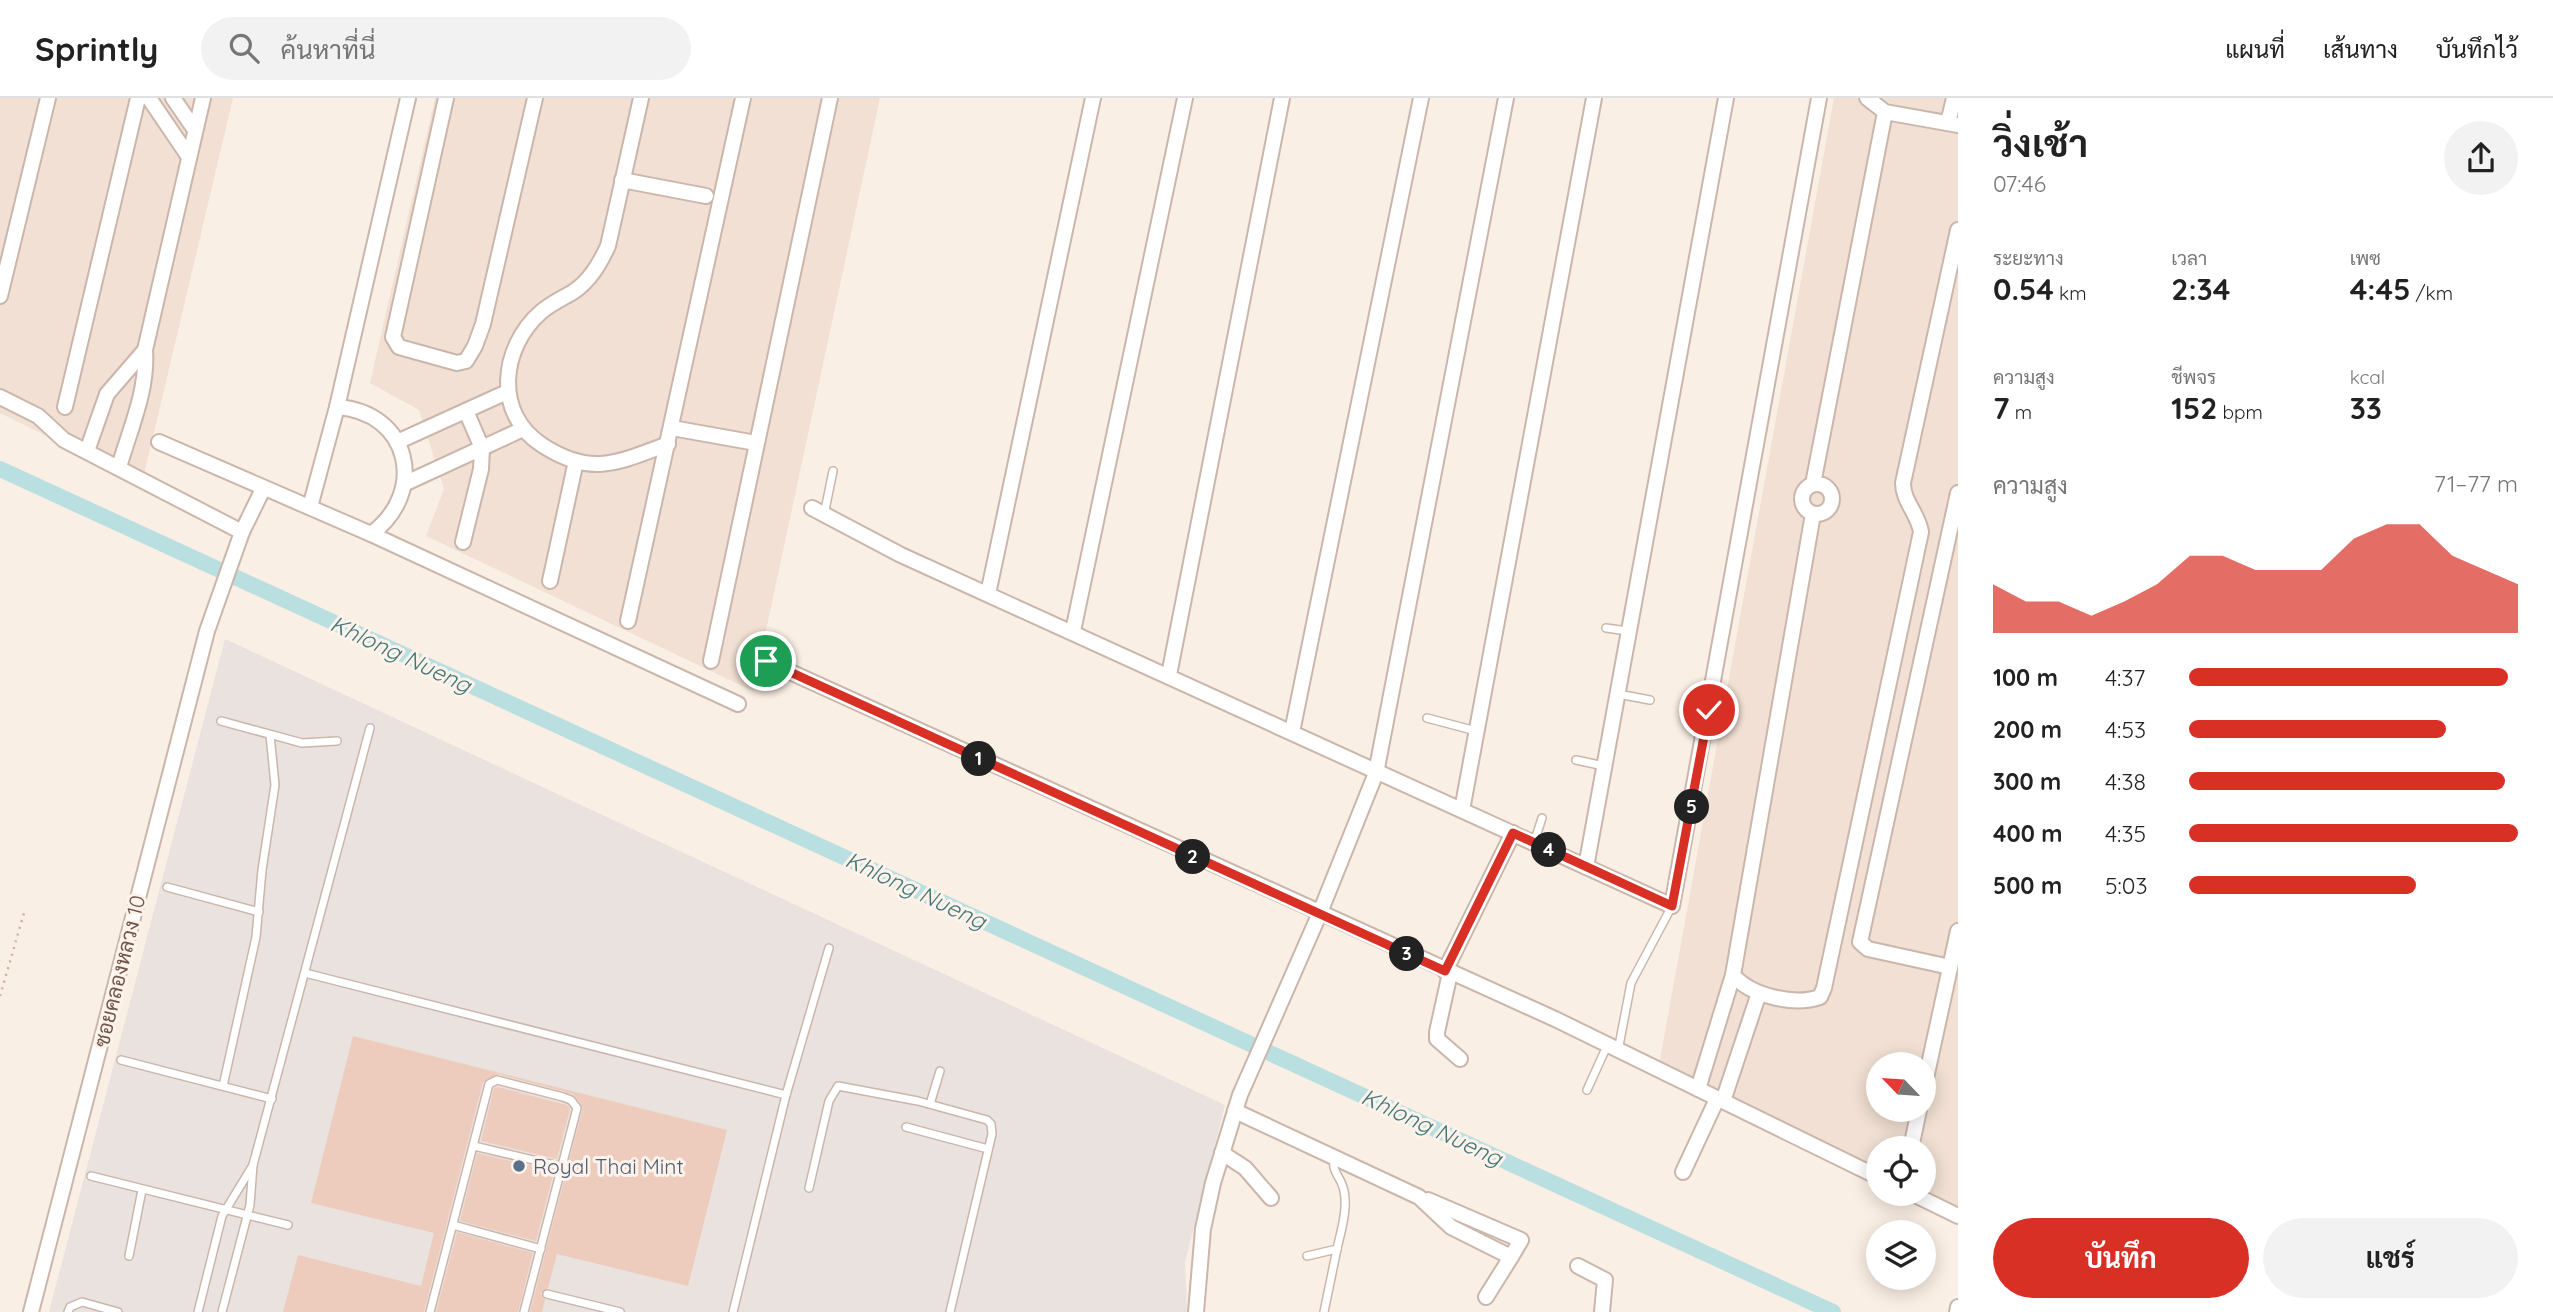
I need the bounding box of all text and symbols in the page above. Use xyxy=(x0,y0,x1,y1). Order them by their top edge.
search box xyxy=(201,17,691,80)
text: Sprintly xyxy=(35,28,159,69)
icon: search xyxy=(225,29,263,67)
text: ค้นหาที่นี่ xyxy=(281,33,376,66)
text: แผนที่ xyxy=(2225,34,2285,64)
text: เส้นทาง xyxy=(2323,34,2398,64)
text: บันทึกไว้ xyxy=(2436,34,2518,64)
text: วิ่งเช้า xyxy=(1993,119,2088,167)
button: share xyxy=(2444,121,2518,195)
text: 07:46 xyxy=(1993,169,2046,198)
text: ระยะทาง xyxy=(1993,246,2064,270)
text: เวลา xyxy=(2171,246,2207,270)
text: เพซ xyxy=(2350,246,2381,270)
text: 0.54 xyxy=(1993,270,2054,308)
text: 2:34 xyxy=(2171,270,2230,308)
text: 4:45 xyxy=(2350,270,2410,308)
text: km xyxy=(2054,281,2087,305)
text: /km xyxy=(2410,281,2453,305)
text: ความสูง xyxy=(1993,365,2055,389)
text: ชีพจร xyxy=(2171,365,2216,389)
text: kcal xyxy=(2350,365,2385,389)
text: 7 xyxy=(1993,389,2009,427)
text: 152 xyxy=(2171,389,2217,427)
text: 33 xyxy=(2350,389,2382,427)
text: m xyxy=(2009,400,2032,424)
text: bpm xyxy=(2217,400,2263,424)
text: 71–77 m xyxy=(2434,469,2518,498)
text: ความสูง xyxy=(1993,471,2068,500)
water label: Khlong Nueng xyxy=(326,609,477,700)
pin xyxy=(736,631,796,691)
icon: arrive xyxy=(747,642,785,680)
text: 100 m xyxy=(1993,663,2058,692)
text: 4:37 xyxy=(2105,663,2145,692)
pin xyxy=(1679,680,1739,740)
icon: check xyxy=(1690,691,1728,729)
text: 200 m xyxy=(1993,715,2062,744)
text: 4:53 xyxy=(2105,715,2146,744)
pin: 1 xyxy=(962,742,996,776)
text: 1 xyxy=(975,746,982,770)
text: 300 m xyxy=(1993,767,2061,796)
text: 4:38 xyxy=(2105,767,2146,796)
pin: 5 xyxy=(1674,790,1710,824)
text: 5 xyxy=(1686,794,1697,818)
text: 400 m xyxy=(1993,819,2062,848)
text: 4:35 xyxy=(2105,819,2146,848)
pin: 4 xyxy=(1532,832,1566,868)
text: 4 xyxy=(1543,837,1554,861)
pin: 2 xyxy=(1176,840,1210,874)
text: 2 xyxy=(1187,844,1198,868)
water label: Khlong Nueng xyxy=(841,845,992,936)
text: 500 m xyxy=(1993,871,2062,900)
text: 5:03 xyxy=(2105,871,2148,900)
street label: ซอยคลองหลวง 10 xyxy=(88,892,150,1050)
pin: 3 xyxy=(1390,936,1424,972)
text: 3 xyxy=(1401,941,1412,965)
north arrow xyxy=(1866,1052,1936,1122)
map controls xyxy=(1866,1052,1936,1290)
water label: Khlong Nueng xyxy=(1357,1082,1508,1173)
button: locate xyxy=(1866,1136,1936,1206)
place label: Royal Thai Mint xyxy=(533,1153,684,1179)
marker: Royal Thai Mint xyxy=(511,1158,527,1174)
button: บันทึก xyxy=(1993,1218,2249,1298)
button: แชร์ xyxy=(2263,1218,2518,1298)
button: layers xyxy=(1866,1220,1936,1290)

